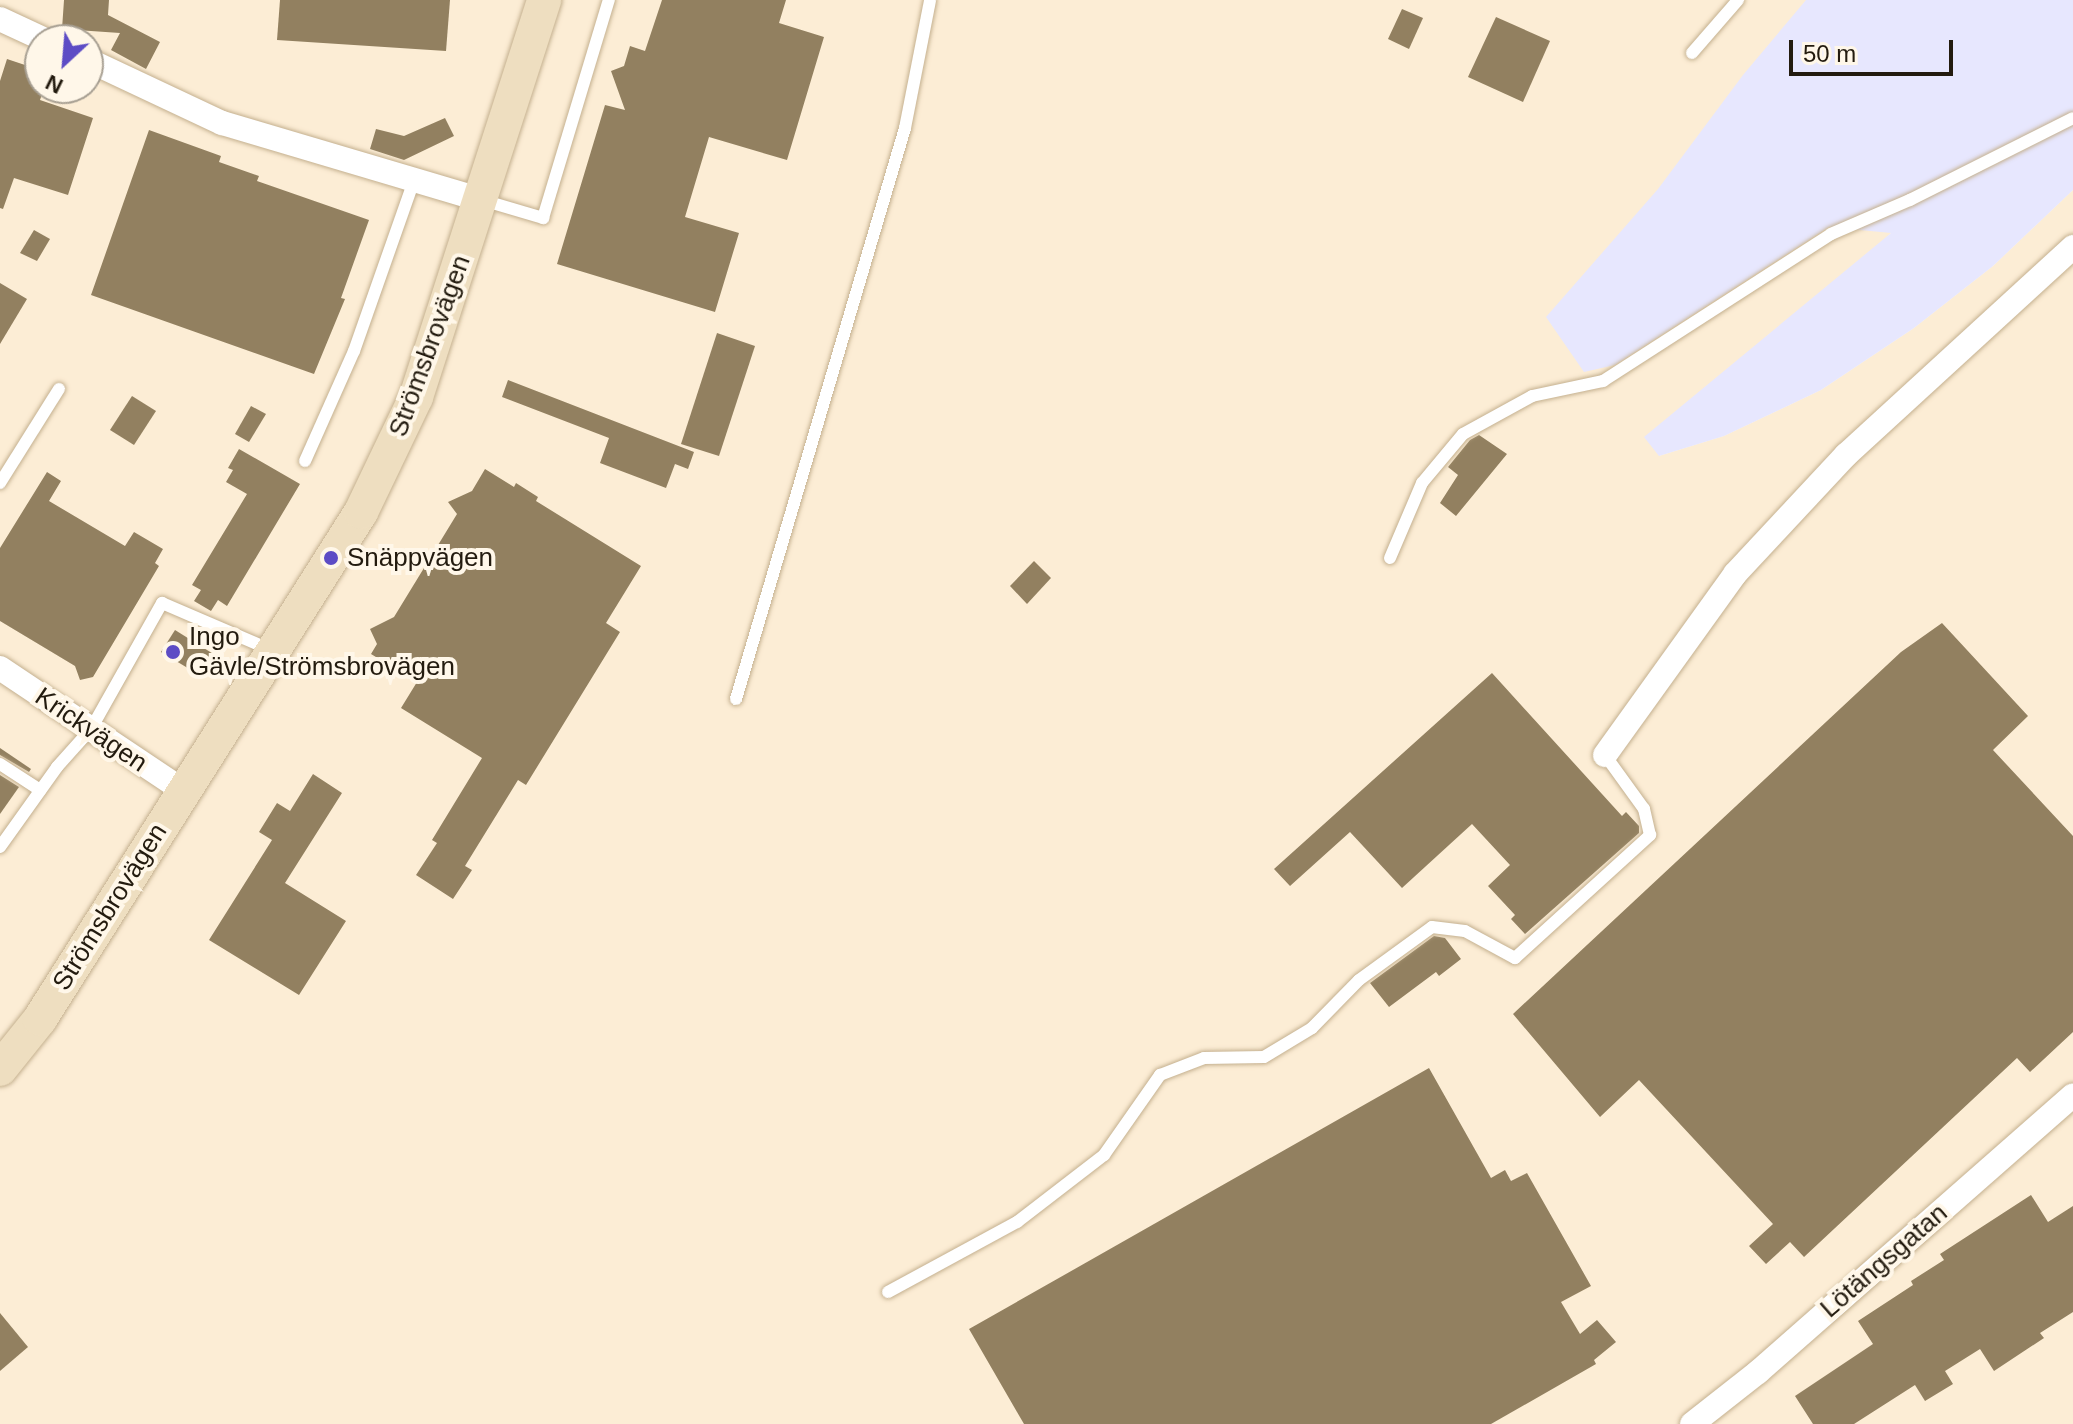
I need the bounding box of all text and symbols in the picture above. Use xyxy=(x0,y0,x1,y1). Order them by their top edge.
north arrow xyxy=(24,24,104,104)
scale bar xyxy=(1793,24,1957,74)
text: 50 m xyxy=(1803,40,1856,67)
text: N xyxy=(42,70,67,99)
street label: Strömsbrovägen xyxy=(383,251,477,441)
place label: Snäppvägen xyxy=(347,542,493,574)
marker: Snäppvägen xyxy=(322,549,340,567)
place label: Ingo Gävle/Strömsbrovägen xyxy=(189,621,455,682)
marker: Ingo Gävle/Strömsbrovägen xyxy=(164,643,182,661)
street label: Krickvägen xyxy=(29,681,153,779)
street label: Strömsbrovägen xyxy=(46,818,174,996)
street label: Lötängsgatan xyxy=(1814,1198,1954,1324)

